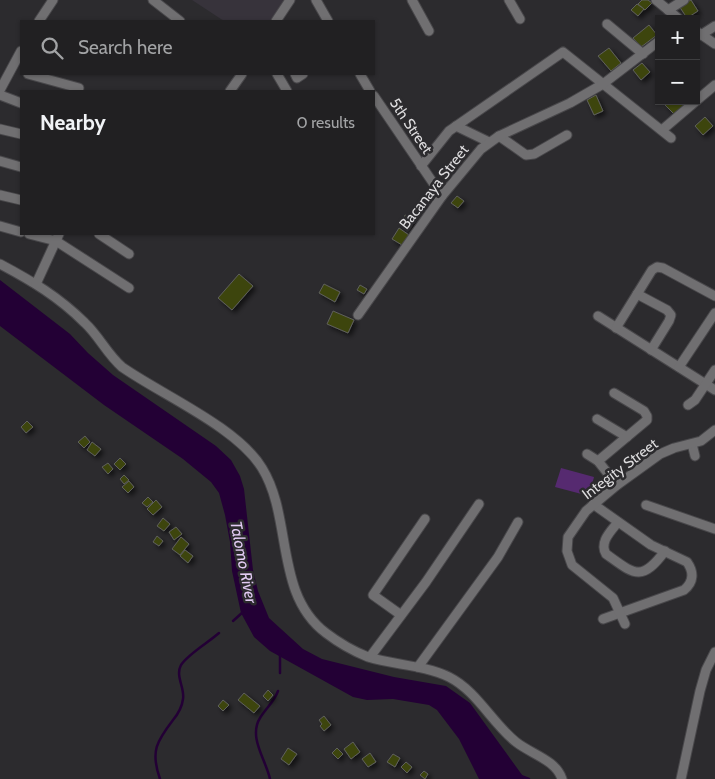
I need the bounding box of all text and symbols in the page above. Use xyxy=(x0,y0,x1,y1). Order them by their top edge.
map controls xyxy=(655,15,700,105)
button: + xyxy=(655,15,700,60)
search box xyxy=(20,20,375,75)
icon: search xyxy=(38,34,66,62)
text: Search here xyxy=(78,36,172,59)
button: − xyxy=(655,60,700,105)
street label: 5th Street xyxy=(386,95,436,157)
text: Nearby xyxy=(40,110,106,135)
text: 0 results xyxy=(296,113,355,132)
street label: Bacanaya Street xyxy=(395,141,473,233)
street label: Integity Street xyxy=(579,435,661,503)
water label: Talomo River xyxy=(226,519,261,606)

